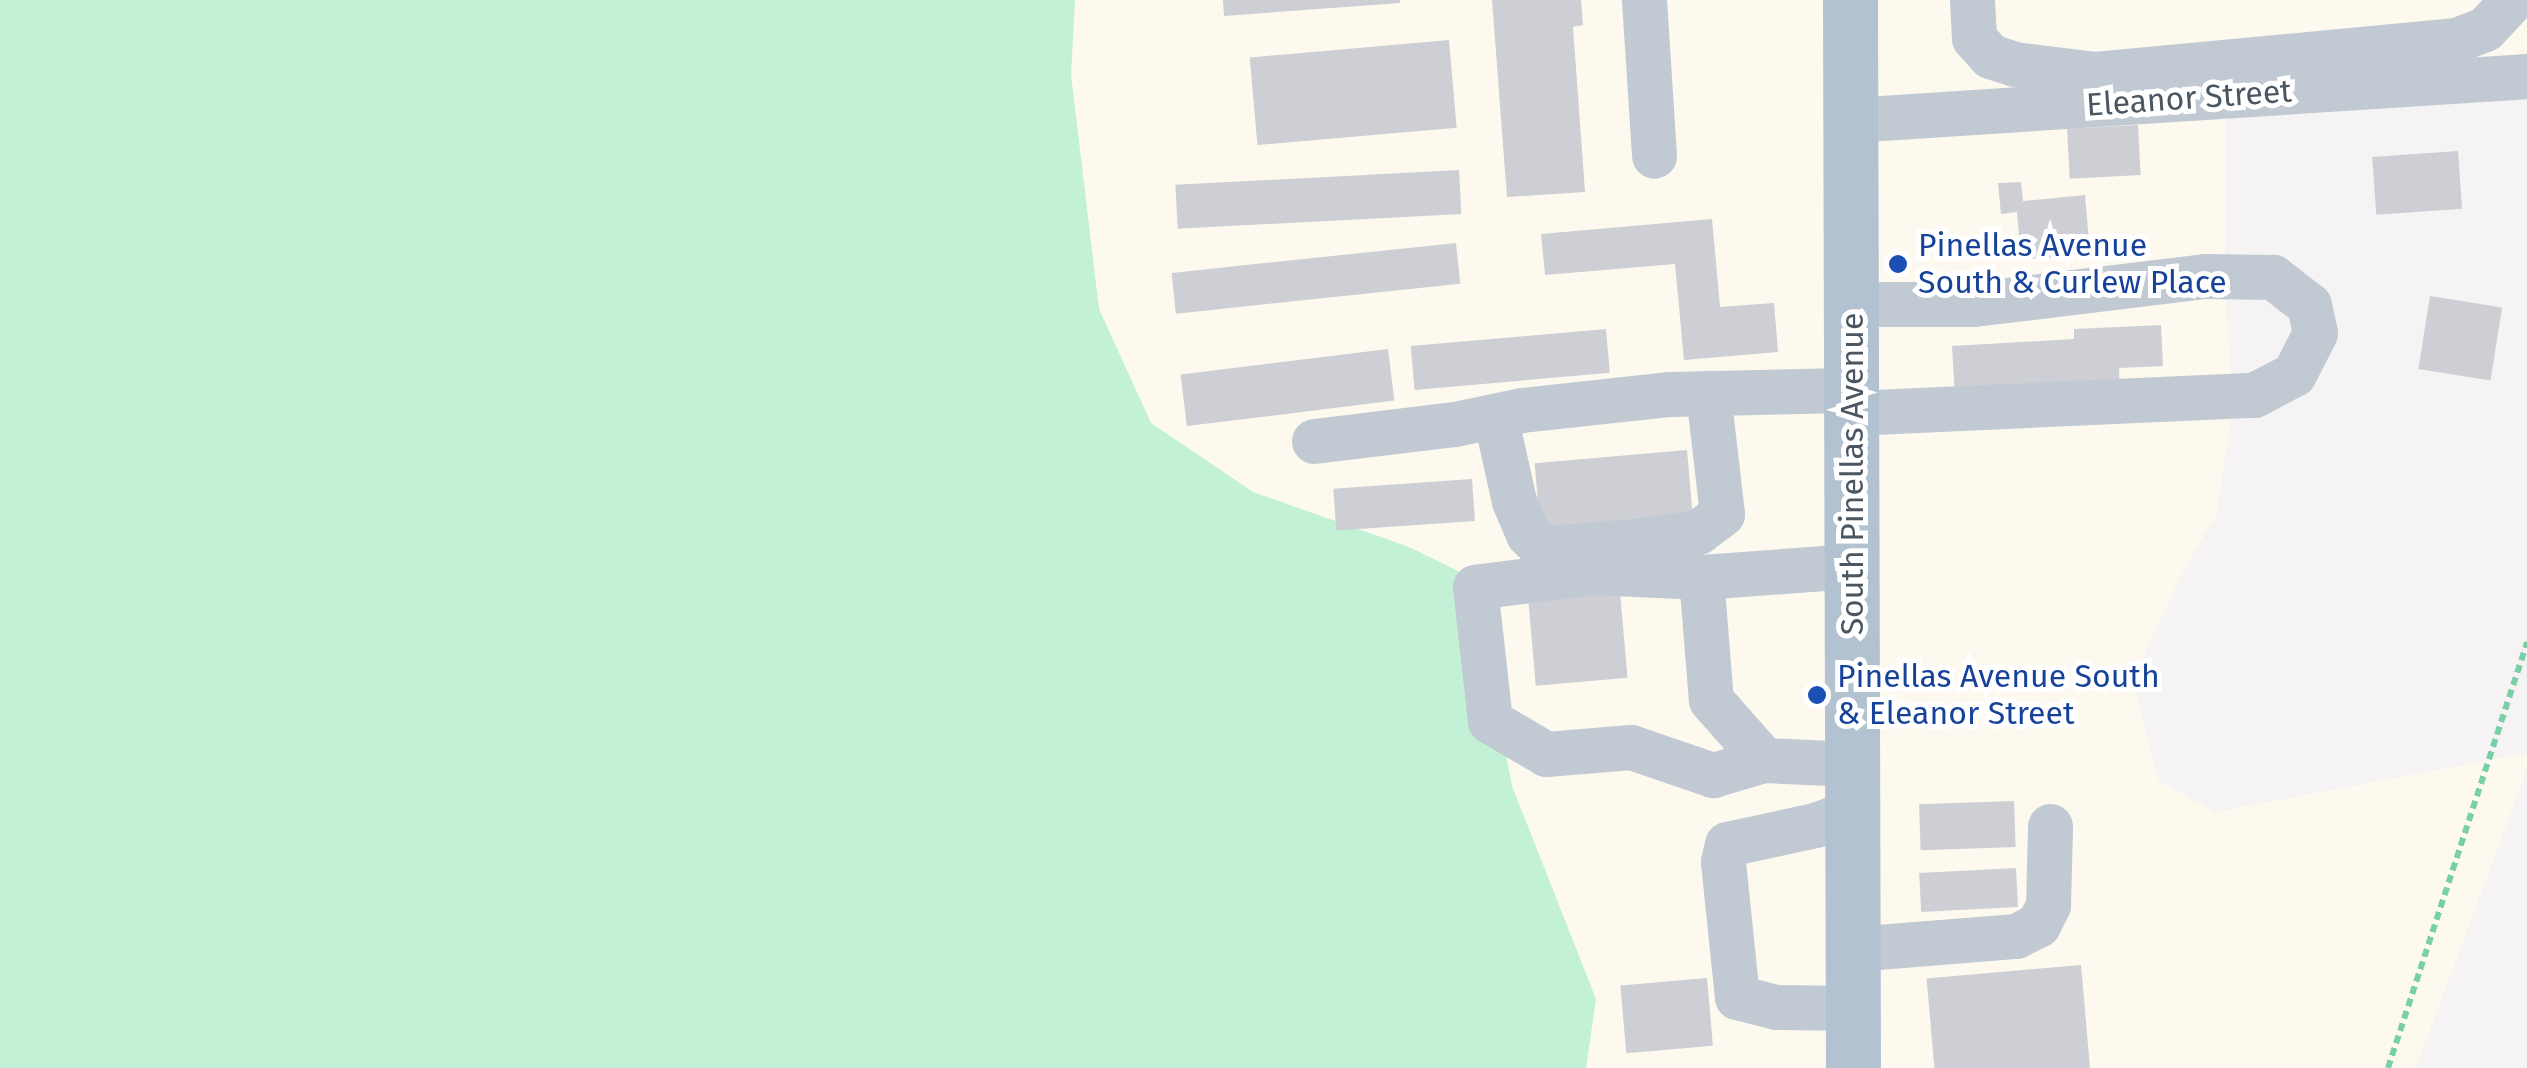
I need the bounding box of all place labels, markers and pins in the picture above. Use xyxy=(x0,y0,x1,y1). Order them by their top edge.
place label: Pinellas Avenue South & Curlew Place xyxy=(1918,227,2227,302)
marker: Pinellas Avenue South & Curlew Place xyxy=(1887,253,1909,275)
place label: Pinellas Avenue South & Eleanor Street xyxy=(1837,658,2160,733)
marker: Pinellas Avenue South & Eleanor Street xyxy=(1806,684,1828,706)

